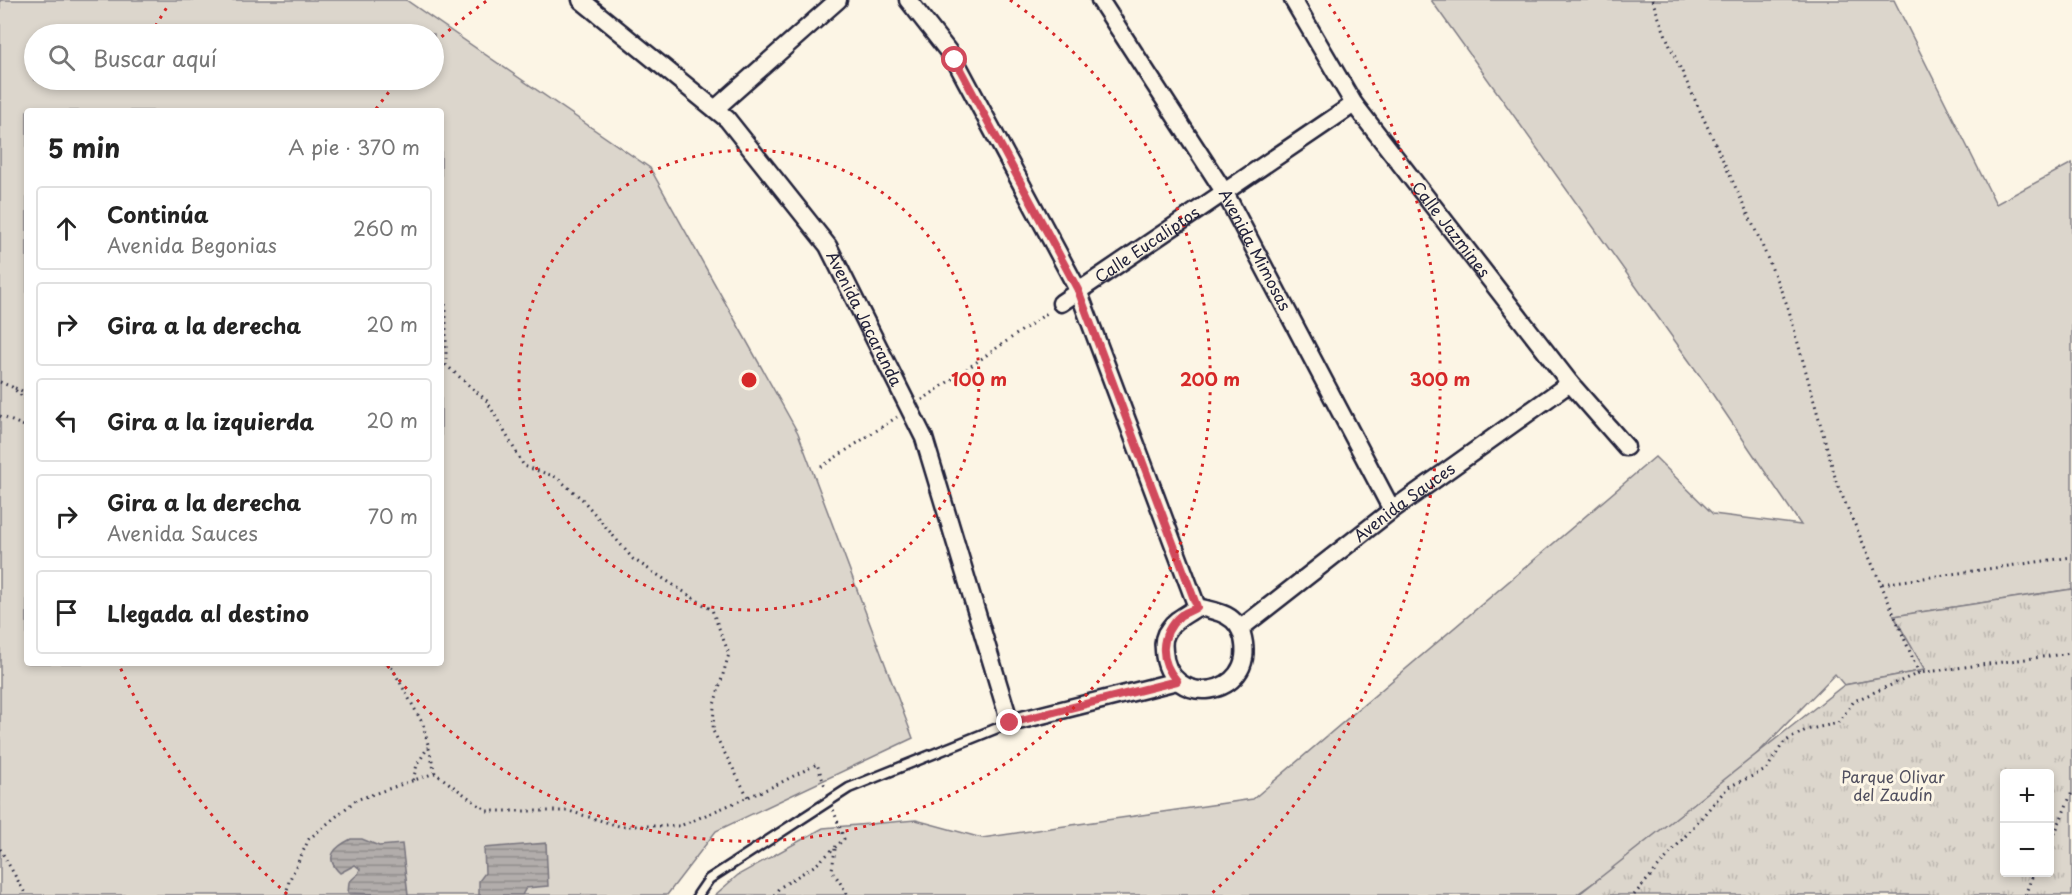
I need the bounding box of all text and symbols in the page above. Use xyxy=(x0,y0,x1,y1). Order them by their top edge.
search box xyxy=(24,24,444,90)
icon: search xyxy=(45,41,78,74)
text: Buscar aquí xyxy=(93,41,217,74)
route start xyxy=(941,46,967,72)
text: 5 min xyxy=(48,128,120,167)
text: A pie · 370 m xyxy=(288,132,420,162)
street label: Calle Jazmines xyxy=(1407,176,1497,282)
street label: Avenida Mimosas xyxy=(1214,184,1298,314)
text: Continúa xyxy=(107,197,209,230)
street label: Calle Eucaliptos xyxy=(1089,200,1204,288)
icon: ahead xyxy=(50,212,83,245)
text: 260 m xyxy=(353,213,418,243)
text: Avenida Begonias xyxy=(107,230,277,260)
street label: Avenida Jacaranda xyxy=(821,247,909,390)
icon: right xyxy=(50,308,83,341)
text: Gira a la derecha xyxy=(107,308,301,341)
text: 20 m xyxy=(366,309,418,339)
text: 100 m xyxy=(951,365,1007,392)
text: 200 m xyxy=(1180,365,1240,392)
text: 300 m xyxy=(1410,365,1470,392)
centre of rings xyxy=(739,370,759,390)
icon: left xyxy=(50,404,83,437)
text: Gira a la izquierda xyxy=(107,404,314,437)
text: 20 m xyxy=(366,405,418,435)
street label: Avenida Sauces xyxy=(1348,456,1459,547)
text: Gira a la derecha xyxy=(107,485,301,518)
icon: right xyxy=(50,500,83,533)
text: 70 m xyxy=(368,501,418,531)
text: Avenida Sauces xyxy=(107,518,258,548)
icon: arrive xyxy=(50,596,83,629)
text: Llegada al destino xyxy=(107,596,309,629)
route end xyxy=(996,709,1022,735)
park label: Parque Olivar del Zaudín xyxy=(1841,764,1945,806)
map controls xyxy=(2000,769,2054,877)
button: + xyxy=(2000,769,2054,823)
button: − xyxy=(2000,823,2054,877)

